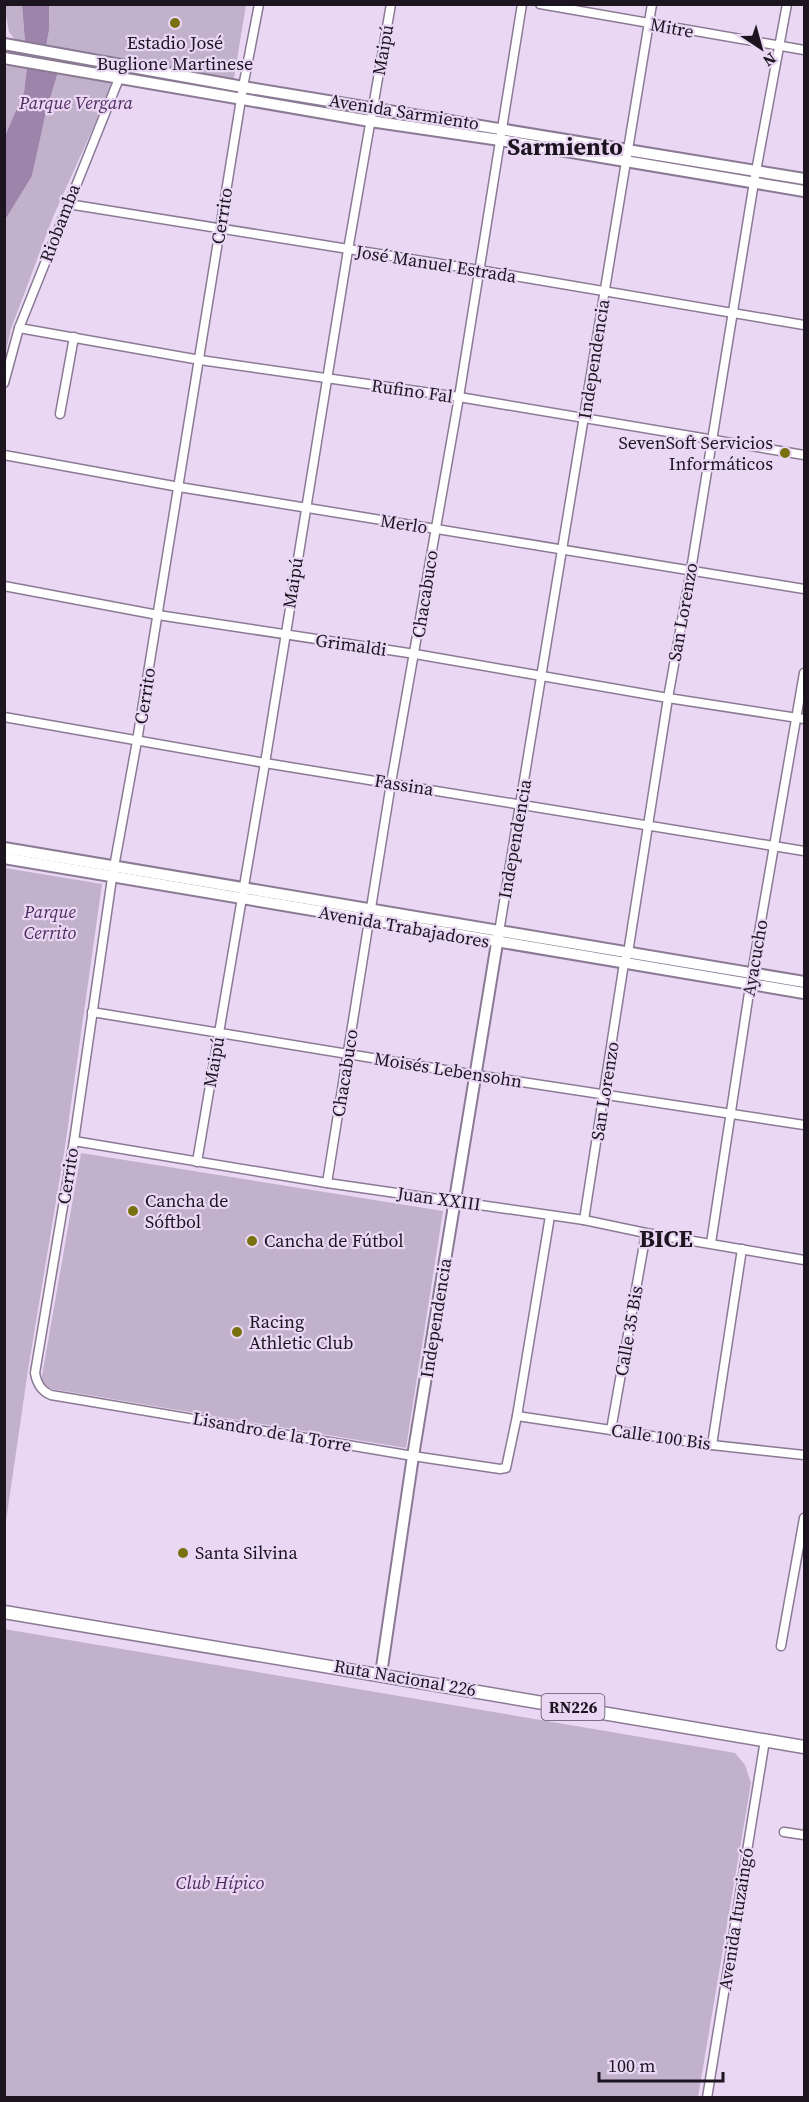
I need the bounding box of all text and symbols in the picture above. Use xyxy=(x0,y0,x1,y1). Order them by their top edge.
street label: Mitre xyxy=(648,11,696,44)
marker: Estadio José Buglione Martinese xyxy=(168,16,182,30)
north arrow xyxy=(731,18,791,78)
street label: Maipú xyxy=(366,23,399,77)
place label: Estadio José Buglione Martinese xyxy=(97,30,253,76)
text: N xyxy=(758,48,781,73)
street label: Avenida Sarmiento xyxy=(327,87,481,136)
park label: Parque Vergara xyxy=(18,90,134,115)
district label: Sarmiento xyxy=(507,130,623,163)
street label: Riobamba xyxy=(33,179,86,266)
street label: Cerrito xyxy=(205,186,238,246)
street label: José Manuel Estrada xyxy=(353,238,519,289)
street label: Independencia xyxy=(572,296,615,421)
street label: Rufino Fal xyxy=(370,372,454,409)
place label: SevenSoft Servicios Informáticos xyxy=(619,430,773,476)
marker: SevenSoft Servicios Informáticos xyxy=(778,446,792,460)
street label: Merlo xyxy=(379,507,430,540)
street label: Chacabuco xyxy=(405,548,444,640)
street label: Maipú xyxy=(276,556,309,610)
street label: San Lorenzo xyxy=(662,561,703,663)
street label: Grimaldi xyxy=(314,627,388,662)
street label: Cerrito xyxy=(128,666,161,726)
street label: Fassina xyxy=(373,767,436,802)
street label: Independencia xyxy=(492,776,537,901)
park label: Parque Cerrito xyxy=(23,899,77,945)
street label: Avenida Trabajadores xyxy=(317,899,492,954)
street label: Ayacucho xyxy=(735,917,774,998)
street label: Chacabuco xyxy=(325,1027,364,1119)
street label: Maipú xyxy=(197,1035,230,1089)
street label: San Lorenzo xyxy=(584,1040,625,1142)
street label: Moisés Lebensohn xyxy=(372,1045,524,1094)
street label: Cerrito xyxy=(51,1146,84,1206)
street label: Juan XXIII xyxy=(395,1180,483,1217)
place label: Cancha de Sóftbol xyxy=(145,1188,228,1234)
marker: Cancha de Sóftbol xyxy=(126,1204,140,1218)
district label: BICE xyxy=(639,1222,693,1255)
place label: Cancha de Fútbol xyxy=(264,1228,404,1253)
marker: Cancha de Fútbol xyxy=(245,1234,259,1248)
street label: Independencia xyxy=(414,1255,457,1380)
street label: Calle 35 Bis xyxy=(608,1284,649,1378)
place label: Racing Athletic Club xyxy=(249,1309,353,1355)
marker: Racing Athletic Club xyxy=(230,1325,244,1339)
street label: Lisandro de la Torre xyxy=(191,1405,354,1458)
street label: Calle 100 Bis xyxy=(610,1417,713,1456)
place label: Santa Silvina xyxy=(195,1540,298,1565)
marker: Santa Silvina xyxy=(176,1546,190,1560)
street label: Ruta Nacional 226 xyxy=(332,1653,478,1702)
road number: RN226 xyxy=(542,1694,604,1720)
street label: Avenida Ituzaingó xyxy=(712,1846,759,1992)
park label: Club Hípico xyxy=(176,1870,264,1895)
scale bar xyxy=(599,2045,724,2083)
text: 100 m xyxy=(608,2053,655,2078)

